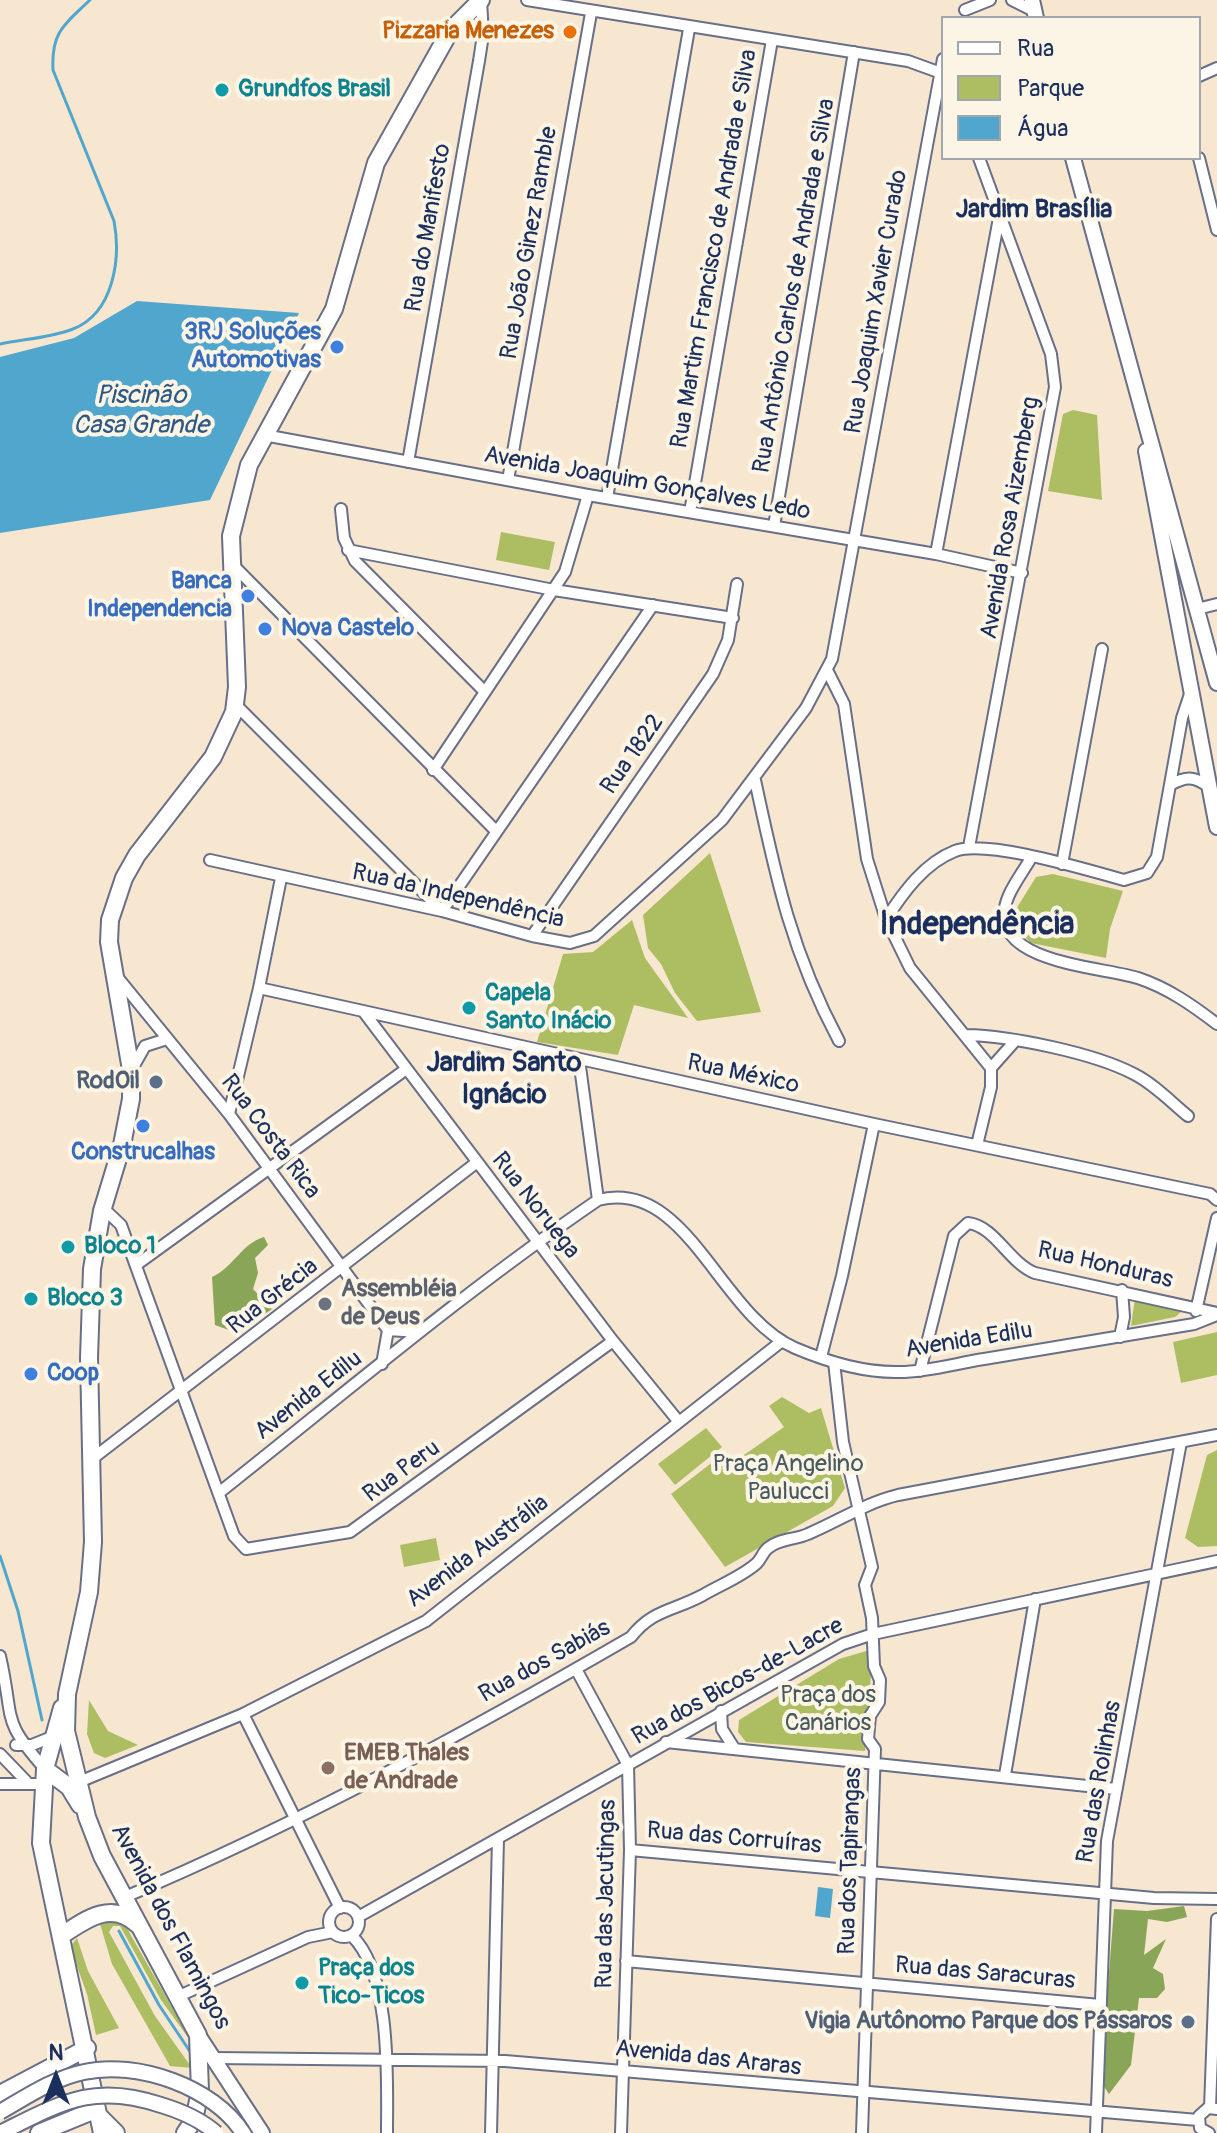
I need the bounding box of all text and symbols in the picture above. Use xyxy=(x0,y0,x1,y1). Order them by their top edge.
legend xyxy=(941,16,1201,160)
place label: Pizzaria Menezes xyxy=(382,18,554,46)
marker: Pizzaria Menezes xyxy=(561,23,579,41)
text: Rua xyxy=(1017,34,1054,63)
street label: Rua Martim Francisco de Andrada e Silva xyxy=(666,47,764,451)
text: Parque xyxy=(1017,74,1084,103)
place label: Grundfos Brasil xyxy=(238,76,391,104)
marker: Grundfos Brasil xyxy=(213,81,231,99)
street label: Rua Antônio Carlos de Andrada e Silva xyxy=(748,96,842,476)
text: Água xyxy=(1017,114,1068,143)
street label: Rua João Ginez Ramble xyxy=(495,124,565,362)
street label: Rua do Manifesto xyxy=(400,141,458,315)
street label: Rua Joaquim Xavier Curado xyxy=(840,168,914,436)
district label: Jardim Brasília xyxy=(956,194,1112,226)
place label: 3RJ Soluções Automotivas xyxy=(184,319,321,375)
marker: 3RJ Soluções Automotivas xyxy=(328,338,346,356)
water label: Piscinão Casa Grande xyxy=(73,380,209,442)
street label: Avenida Rosa Aizemberg xyxy=(975,395,1047,641)
street label: Avenida Joaquim Gonçalves Ledo xyxy=(482,441,812,527)
place label: Banca Independencia xyxy=(87,568,232,624)
marker: Banca Independencia xyxy=(239,587,257,605)
place label: Nova Castelo xyxy=(281,615,414,643)
marker: Nova Castelo xyxy=(256,620,274,638)
street label: Rua 1822 xyxy=(595,710,671,800)
street label: Rua da Independência xyxy=(349,859,567,935)
district label: Independência xyxy=(880,907,1074,945)
place label: Capela Santo Inácio xyxy=(485,980,611,1036)
marker: Capela Santo Inácio xyxy=(460,999,478,1017)
district label: Jardim Santo Ignácio xyxy=(426,1047,582,1113)
street label: Rua México xyxy=(684,1049,802,1101)
place label: RodOil xyxy=(76,1068,140,1096)
street label: Rua Costa Rica xyxy=(214,1069,326,1205)
marker: RodOil xyxy=(147,1073,165,1091)
marker: Construcalhas xyxy=(134,1117,152,1135)
place label: Construcalhas xyxy=(71,1139,215,1167)
street label: Rua Noruega xyxy=(485,1147,585,1265)
place label: Bloco 1 xyxy=(84,1233,156,1261)
street label: Rua Honduras xyxy=(1035,1236,1175,1296)
marker: Bloco 1 xyxy=(59,1238,77,1256)
street label: Rua Grécia xyxy=(222,1253,324,1341)
place label: Assembléia de Deus xyxy=(341,1276,457,1332)
place label: Bloco 3 xyxy=(47,1285,123,1313)
marker: Bloco 3 xyxy=(22,1290,40,1308)
marker: Assembléia de Deus xyxy=(316,1295,334,1313)
street label: Avenida Edilu xyxy=(903,1317,1035,1365)
street label: Avenida Edilu xyxy=(249,1345,369,1447)
place label: Coop xyxy=(47,1360,99,1388)
marker: Coop xyxy=(22,1365,40,1383)
street label: Rua Peru xyxy=(358,1434,446,1510)
park label: Praça Angelino Paulucci xyxy=(712,1451,864,1507)
street label: Avenida Austrália xyxy=(401,1489,555,1615)
street label: Rua dos Bicos-de-Lacre xyxy=(627,1612,849,1752)
street label: Rua dos Sabiás xyxy=(474,1614,616,1710)
park label: Praça dos Canários xyxy=(780,1682,876,1738)
street label: Rua das Rolinhas xyxy=(1072,1699,1128,1865)
place label: EMEB Thales de Andrade xyxy=(344,1740,469,1796)
marker: EMEB Thales de Andrade xyxy=(319,1759,337,1777)
street label: Rua dos Tapirangas xyxy=(833,1767,869,1955)
street label: Rua das Jacutingas xyxy=(591,1799,623,1989)
street label: Rua das Corruíras xyxy=(645,1817,823,1861)
street label: Avenida dos Flamingos xyxy=(104,1819,236,2035)
street label: Rua das Saracuras xyxy=(894,1952,1076,1996)
place label: Praça dos Tico-Ticos xyxy=(318,1955,424,2011)
marker: Praça dos Tico-Ticos xyxy=(293,1974,311,1992)
place label: Vigia Autônomo Parque dos Pássaros xyxy=(804,2008,1172,2036)
marker: Vigia Autônomo Parque dos Pássaros xyxy=(1179,2013,1197,2031)
street label: Avenida das Araras xyxy=(614,2035,802,2083)
north arrow xyxy=(16,2037,96,2117)
text: N xyxy=(49,2039,63,2067)

